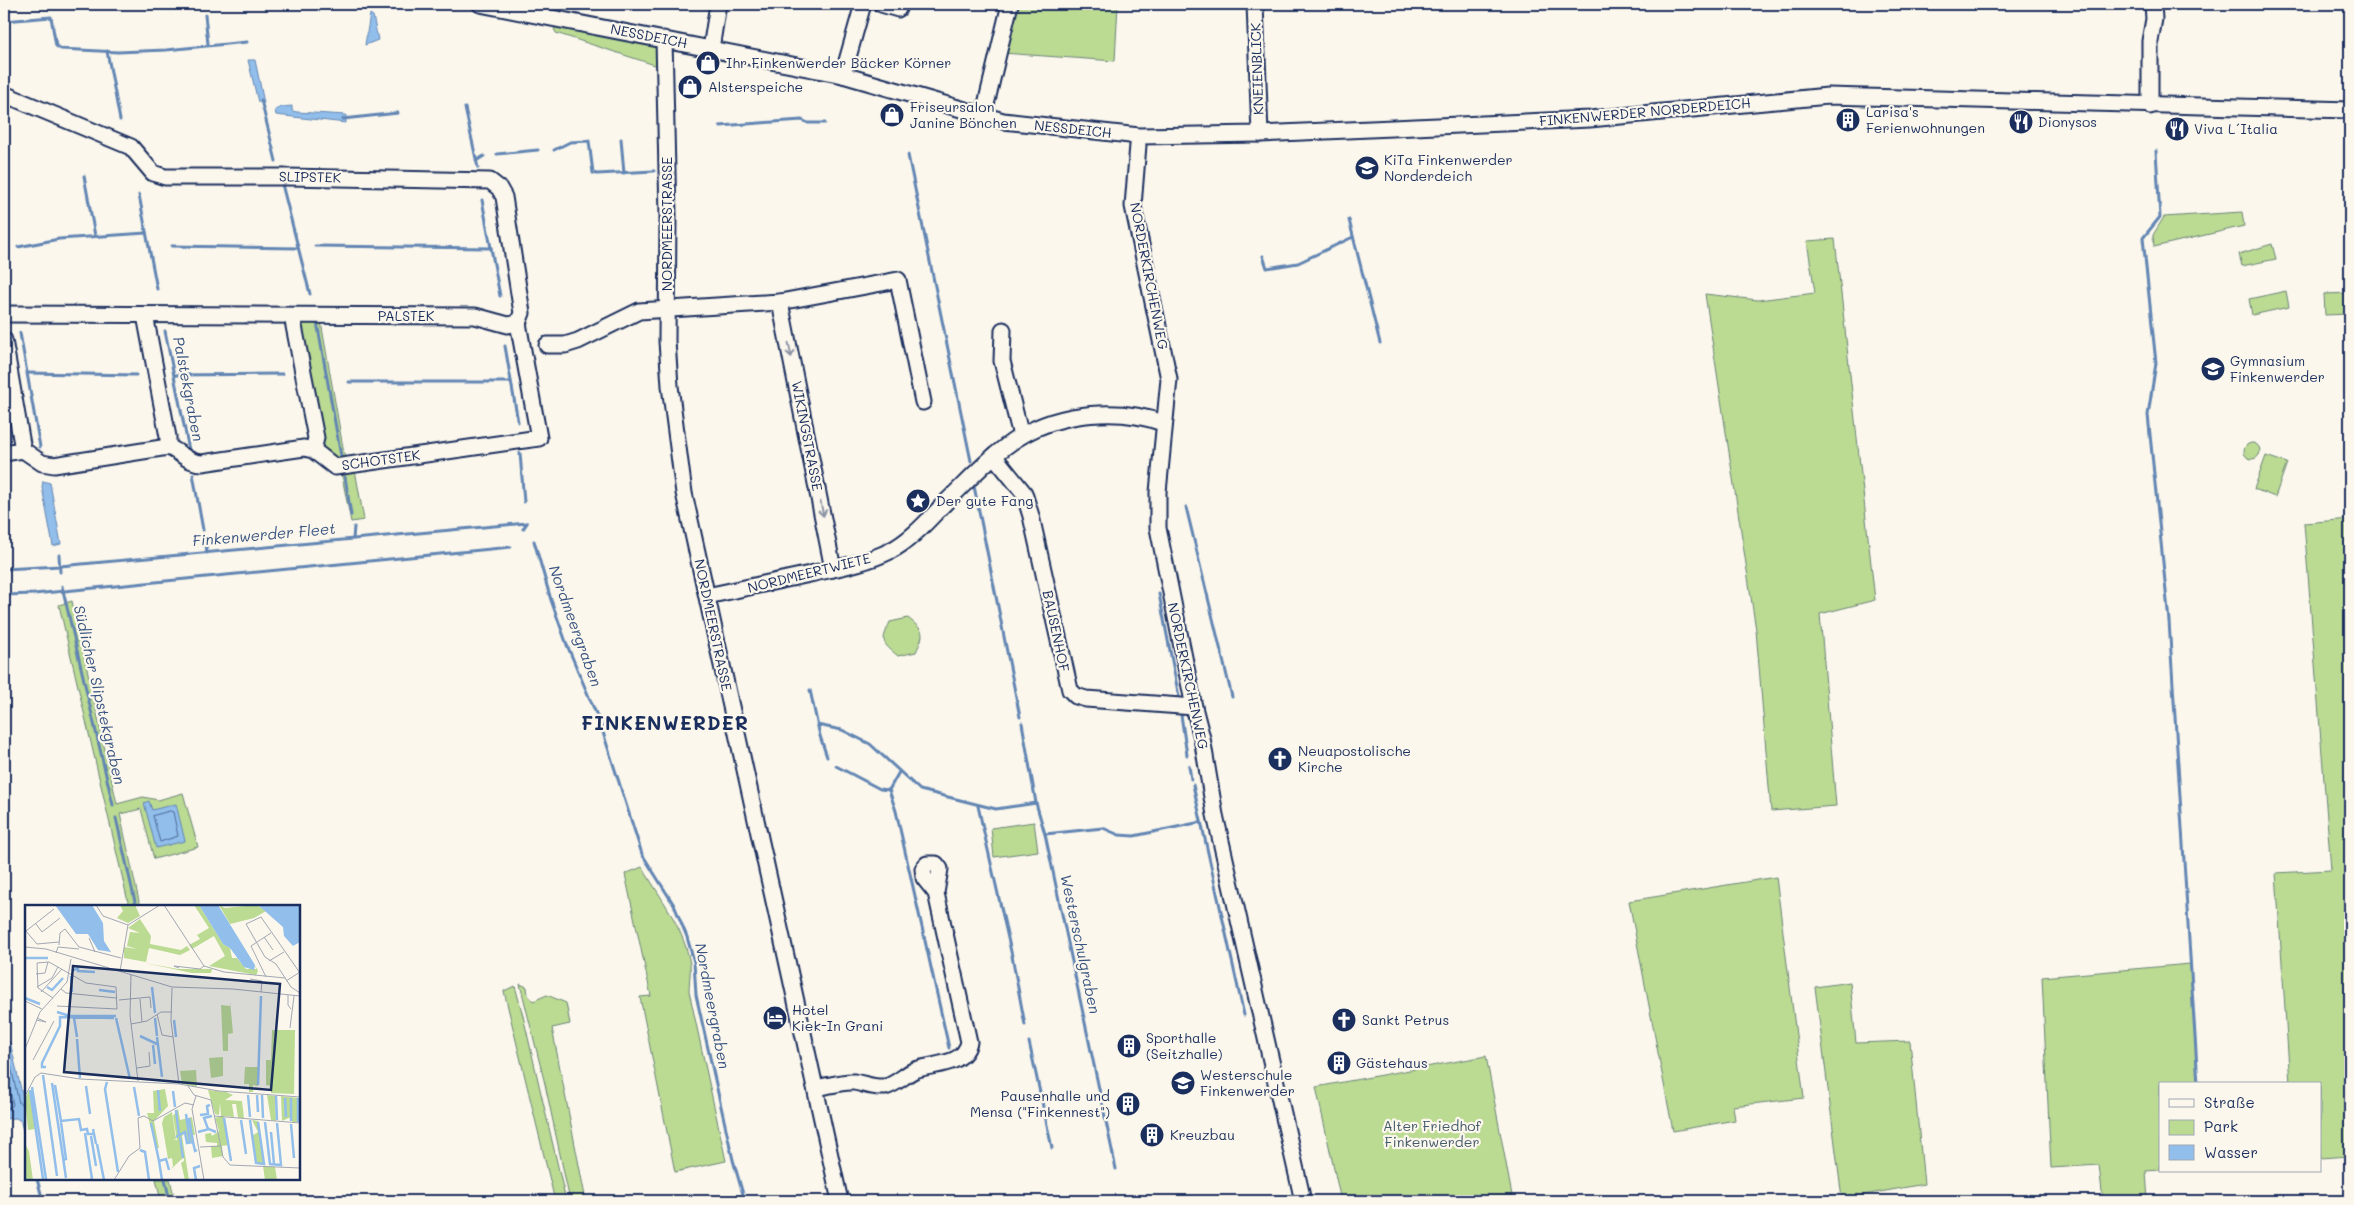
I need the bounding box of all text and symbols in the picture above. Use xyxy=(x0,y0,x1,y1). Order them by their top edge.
street label: NESSDEICH xyxy=(609,19,689,52)
street label: KNEIENBLICK xyxy=(1245,22,1268,115)
shop icon: Ihr Finkenwerder Bäcker Körner xyxy=(695,50,721,76)
place label: Ihr Finkenwerder Bäcker Körner xyxy=(726,53,951,72)
shop icon: Alsterspeiche xyxy=(677,74,703,100)
place label: Alsterspeiche xyxy=(708,77,803,96)
street label: FINKENWERDER NORDERDEICH xyxy=(1538,93,1752,130)
place label: Friseursalon Janine Bönchen xyxy=(910,97,1017,132)
shop icon: Friseursalon Janine Bönchen xyxy=(879,102,905,128)
place label: Larisa's Ferienwohnungen xyxy=(1866,102,1985,137)
building icon: Larisa's Ferienwohnungen xyxy=(1835,107,1861,133)
restaurant icon: Dionysos xyxy=(2008,109,2034,135)
place label: Dionysos xyxy=(2038,112,2097,131)
street label: NESSDEICH xyxy=(1033,115,1113,142)
restaurant icon: Viva L´Italia xyxy=(2164,116,2190,142)
place label: Viva L´Italia xyxy=(2194,119,2278,138)
place label: KiTa Finkenwerder Norderdeich xyxy=(1384,150,1513,185)
school or university icon: KiTa Finkenwerder Norderdeich xyxy=(1354,155,1380,181)
street label: NORDMEERSTRASSE xyxy=(657,157,676,291)
street label: SLIPSTEK xyxy=(279,166,342,187)
street label: NORDERKIRCHENWEG xyxy=(1126,201,1173,351)
street label: PALSTEK xyxy=(378,306,435,325)
water label: Palstekgraben xyxy=(169,335,209,443)
one-way arrow xyxy=(785,342,795,358)
place label: Gymnasium Finkenwerder xyxy=(2230,351,2325,386)
school or university icon: Gymnasium Finkenwerder xyxy=(2200,356,2226,382)
street label: WIKINGSTRASSE xyxy=(787,379,827,493)
street label: SCHOTSTEK xyxy=(341,445,422,474)
place icon: Der gute Fang xyxy=(905,488,931,514)
place label: Der gute Fang xyxy=(936,491,1033,510)
one-way arrow xyxy=(817,501,827,517)
water label: Finkenwerder Fleet xyxy=(191,518,336,550)
street label: NORDMEERTWIETE xyxy=(745,548,872,597)
street label: NORDMEERSTRASSE xyxy=(690,557,737,693)
water label: Nordmeergraben xyxy=(545,562,607,689)
street label: BAUSENHOF xyxy=(1039,588,1074,674)
street label: NORDERKIRCHENWEG xyxy=(1164,601,1213,751)
water label: Südlicher Slipstekgraben xyxy=(70,603,130,786)
district label: FINKENWERDER xyxy=(581,710,749,735)
place label: Neuapostolische Kirche xyxy=(1298,741,1411,776)
church icon: Neuapostolische Kirche xyxy=(1267,746,1293,772)
water label: Westerschulgraben xyxy=(1056,872,1106,1016)
inset map xyxy=(25,905,300,1180)
water label: Nordmeergraben xyxy=(691,941,735,1070)
place label: Hotel Kiek-In Grani xyxy=(792,1000,883,1035)
hotel icon: Hotel Kiek-In Grani xyxy=(762,1005,788,1031)
church icon: Sankt Petrus xyxy=(1331,1007,1357,1033)
place label: Sankt Petrus xyxy=(1362,1010,1449,1029)
place label: Sporthalle (Seitzhalle) xyxy=(1146,1028,1223,1063)
building icon: Sporthalle (Seitzhalle) xyxy=(1116,1033,1142,1059)
building icon: Gästehaus xyxy=(1326,1050,1352,1076)
place label: Gästehaus xyxy=(1356,1053,1428,1072)
place label: Westerschule Finkenwerder xyxy=(1200,1065,1295,1100)
school or university icon: Westerschule Finkenwerder xyxy=(1170,1070,1196,1096)
legend xyxy=(2159,1082,2322,1172)
place label: Pausenhalle und Mensa ("Finkennest") xyxy=(970,1086,1110,1121)
building icon: Pausenhalle und Mensa ("Finkennest") xyxy=(1115,1091,1141,1117)
text: Straße xyxy=(2204,1092,2255,1112)
park label: Alter Friedhof Finkenwerder xyxy=(1383,1116,1481,1151)
text: Park xyxy=(2204,1116,2238,1136)
building icon: Kreuzbau xyxy=(1139,1122,1165,1148)
place label: Kreuzbau xyxy=(1170,1125,1235,1144)
text: Wasser xyxy=(2204,1142,2258,1162)

